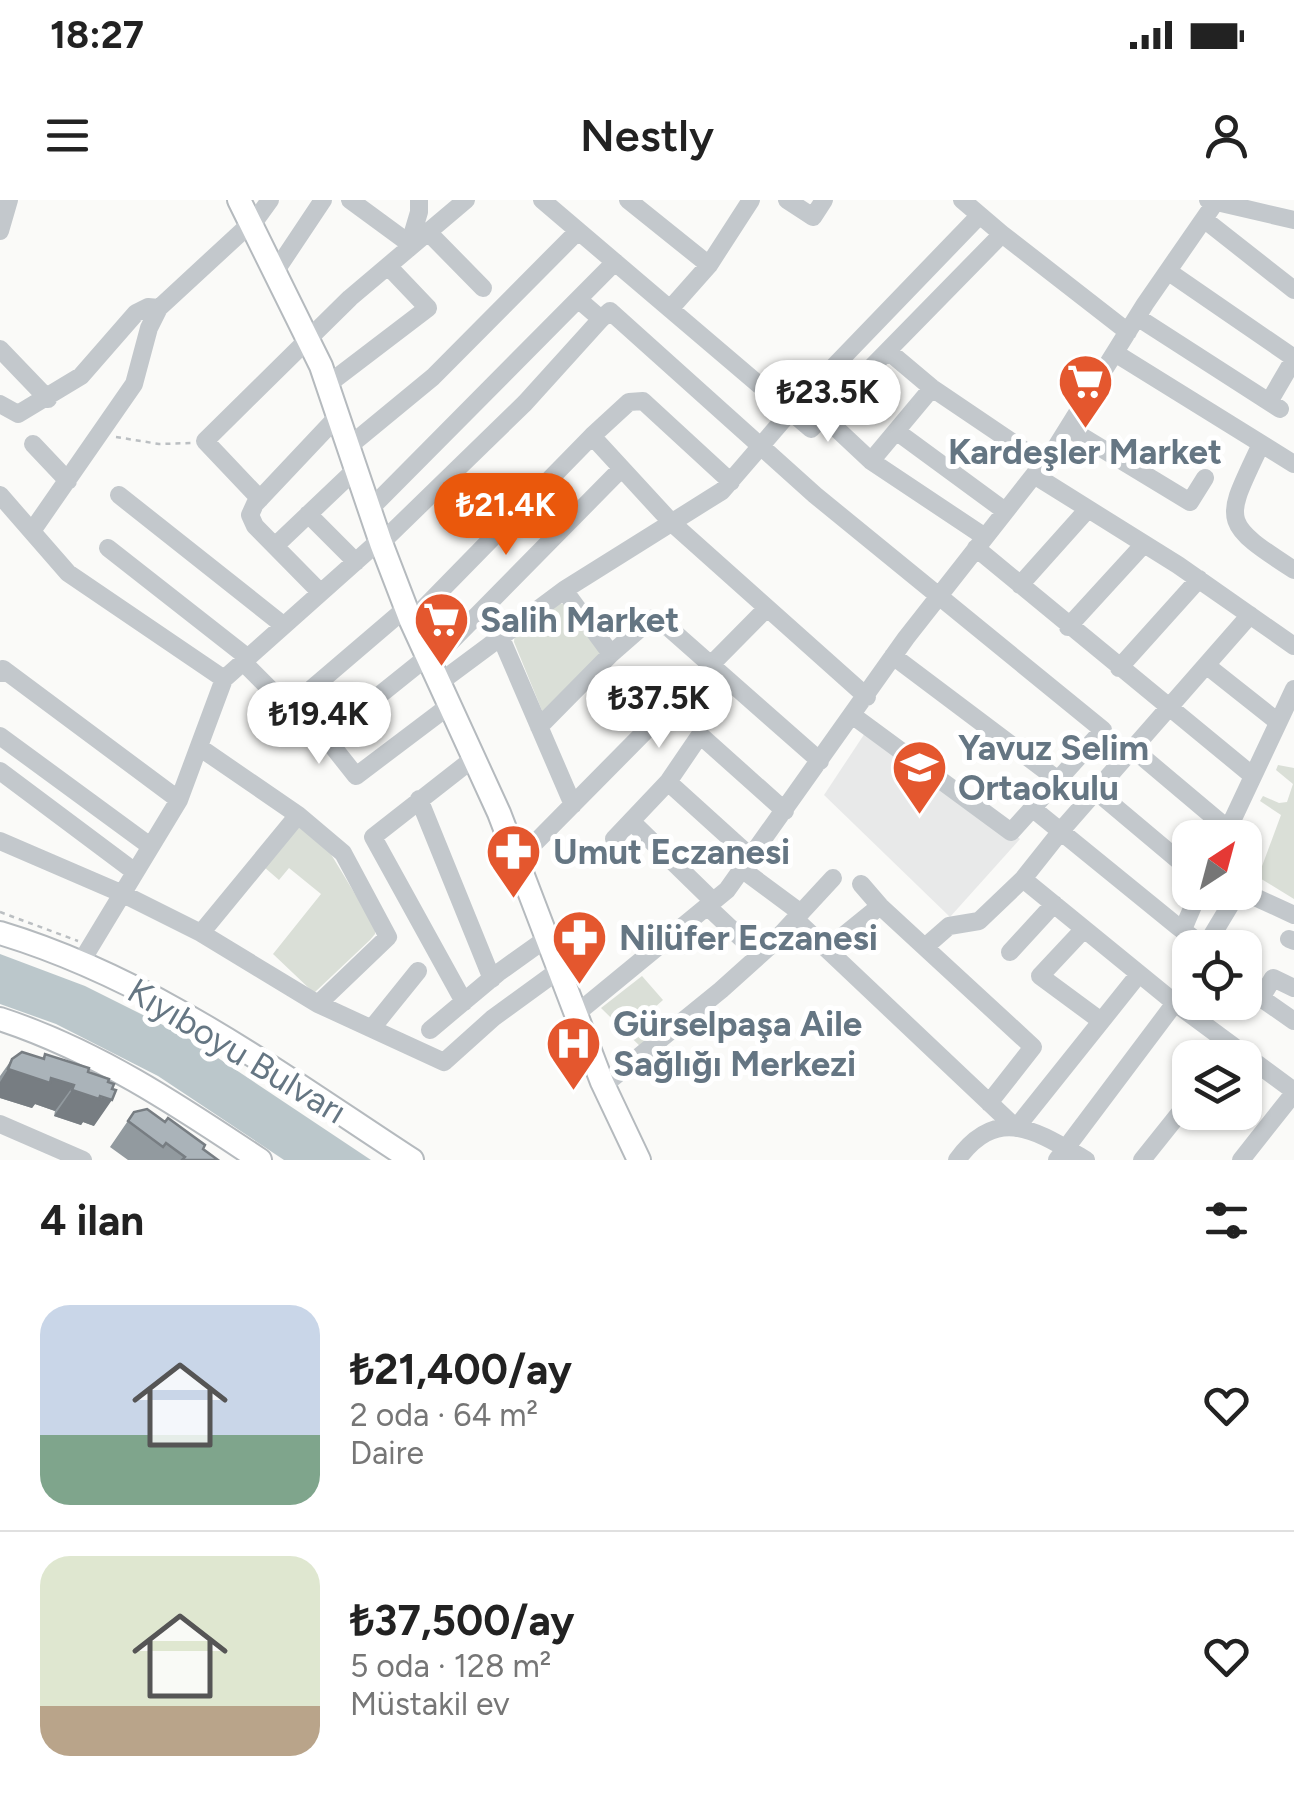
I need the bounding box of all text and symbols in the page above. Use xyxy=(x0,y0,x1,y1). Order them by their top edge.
text: 18:27 xyxy=(50,12,144,58)
icon: menu xyxy=(40,108,95,163)
text: Nestly xyxy=(580,108,714,162)
icon: person xyxy=(1199,108,1254,163)
supermarket icon: Kardeşler Market xyxy=(1055,351,1115,430)
pin: ₺23.5K xyxy=(747,360,909,445)
text: ₺23.5K xyxy=(777,373,879,411)
place label: Kardeşler Market xyxy=(948,431,1222,473)
pin: ₺21.4K xyxy=(425,473,587,558)
text: ₺21.4K xyxy=(456,486,556,524)
supermarket icon: Salih Market xyxy=(411,590,471,669)
place label: Salih Market xyxy=(480,599,679,641)
pin: ₺37.5K xyxy=(578,666,740,751)
text: ₺37.5K xyxy=(608,679,710,717)
pin: ₺19.4K xyxy=(238,682,400,767)
text: ₺19.4K xyxy=(269,695,369,733)
place label: Yavuz Selim Ortaokulu xyxy=(958,727,1149,809)
school or university icon: Yavuz Selim Ortaokulu xyxy=(889,738,949,817)
north arrow xyxy=(1172,820,1262,910)
map controls xyxy=(1172,820,1262,1130)
pharmacy icon: Umut Eczanesi xyxy=(484,822,544,901)
place label: Umut Eczanesi xyxy=(553,831,790,873)
pharmacy icon: Nilüfer Eczanesi xyxy=(550,908,610,987)
place label: Nilüfer Eczanesi xyxy=(619,917,878,959)
button: locate xyxy=(1172,930,1262,1020)
street label: Kıyıboyu Bulvarı xyxy=(120,969,354,1133)
place label: Gürselpaşa Aile Sağlığı Merkezi xyxy=(613,1003,862,1085)
hospital icon: Gürselpaşa Aile Sağlığı Merkezi xyxy=(544,1014,604,1093)
button: layers xyxy=(1172,1040,1262,1130)
icon: filters xyxy=(1199,1193,1254,1248)
text: 4 ilan xyxy=(40,1195,144,1246)
text: ₺21,400/ay xyxy=(350,1344,572,1395)
icon: home xyxy=(120,1345,240,1465)
icon: heart xyxy=(1199,1378,1254,1433)
text: 2 oda · 64 m² xyxy=(350,1396,538,1434)
text: Daire xyxy=(350,1434,424,1472)
text: ₺37,500/ay xyxy=(350,1595,575,1646)
icon: home xyxy=(120,1596,240,1716)
icon: heart xyxy=(1199,1629,1254,1684)
text: 5 oda · 128 m² xyxy=(350,1647,551,1685)
text: Müstakil ev xyxy=(350,1685,510,1723)

